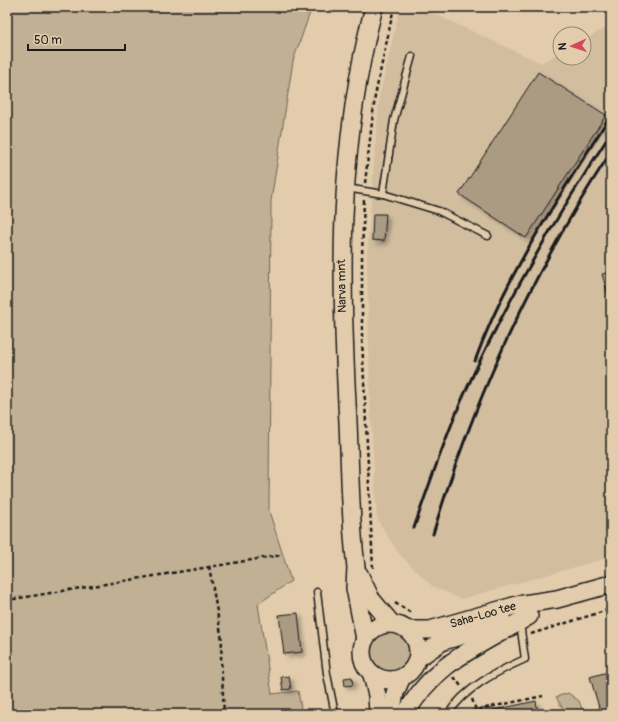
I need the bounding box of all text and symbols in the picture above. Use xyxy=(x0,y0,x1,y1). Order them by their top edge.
scale bar xyxy=(28,26,125,52)
north arrow xyxy=(552,26,592,66)
text: 50 m xyxy=(34,33,62,48)
text: N xyxy=(556,42,569,51)
street label: Narva mnt xyxy=(334,259,350,313)
street label: Saha-Loo tee xyxy=(448,598,518,631)

